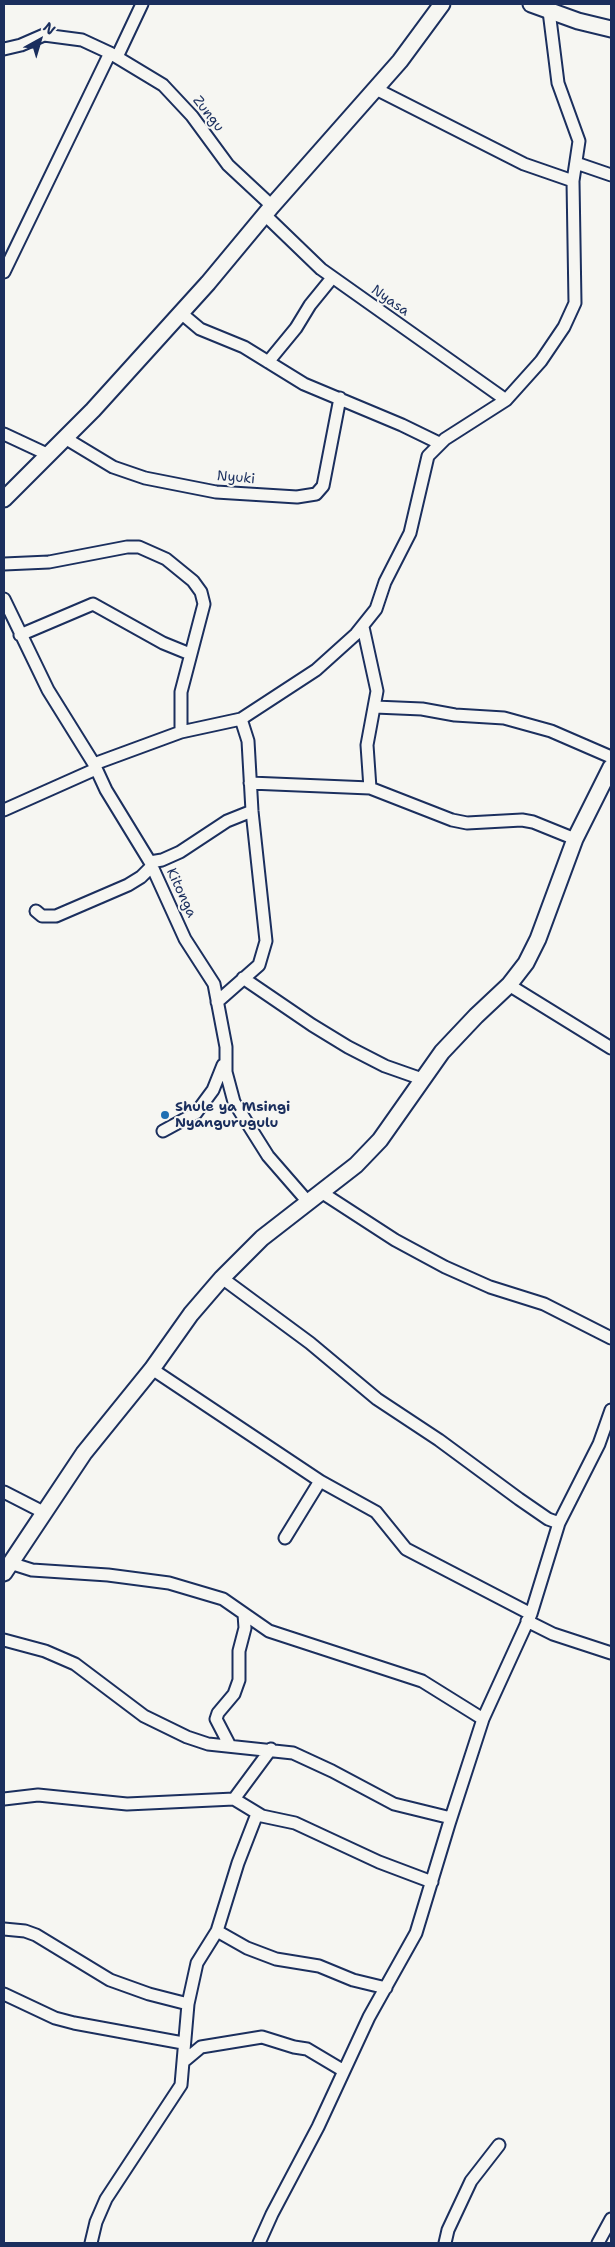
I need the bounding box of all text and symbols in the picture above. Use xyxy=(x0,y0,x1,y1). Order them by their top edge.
north arrow xyxy=(15,15,65,65)
text: N xyxy=(39,18,59,39)
street label: Zungu xyxy=(189,93,227,135)
street label: Nyasa xyxy=(368,282,412,320)
street label: Nyuki xyxy=(216,468,256,488)
street label: Kitonga xyxy=(162,866,200,920)
place label: Shule ya Msingi Nyangurugulu xyxy=(175,1099,290,1132)
marker: Shule ya Msingi Nyangurugulu xyxy=(159,1109,171,1121)

